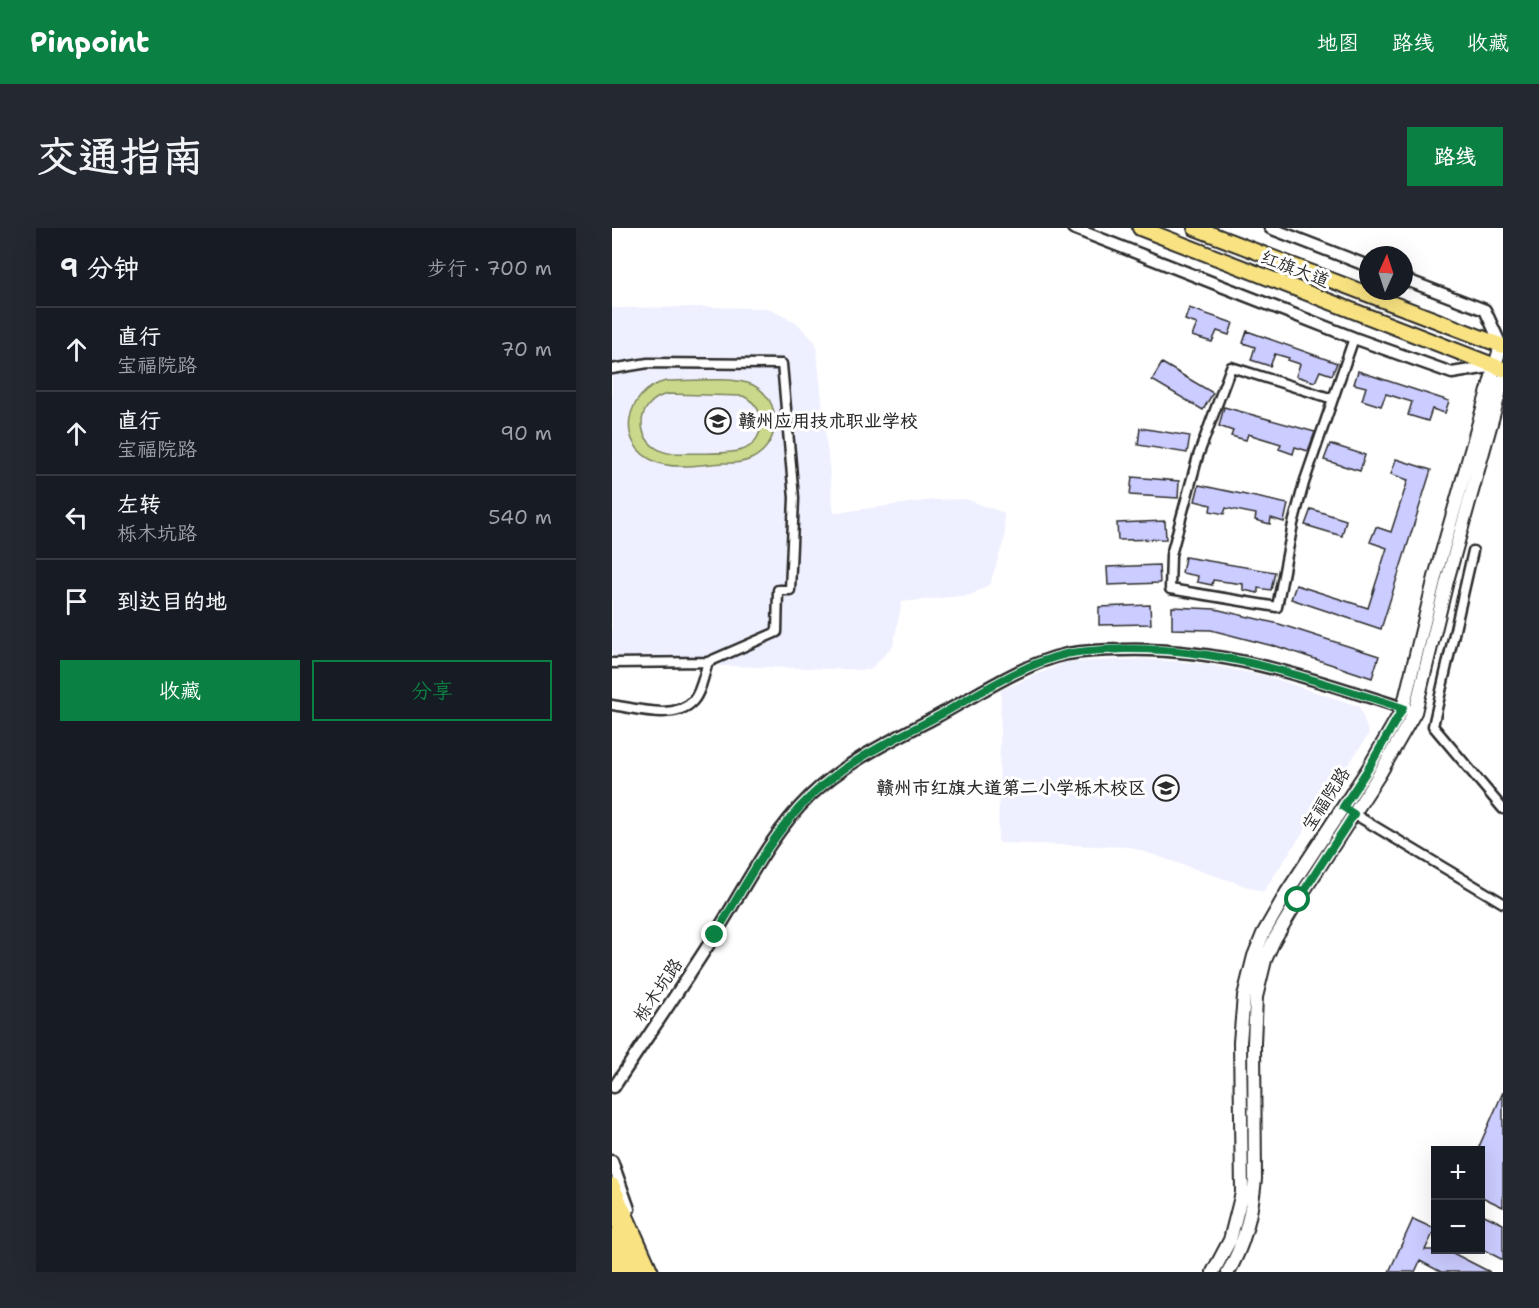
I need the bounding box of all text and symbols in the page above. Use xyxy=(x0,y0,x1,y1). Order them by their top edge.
text: Pinpoint xyxy=(30,23,149,61)
text: 地图 xyxy=(1317,29,1359,57)
text: 路线 xyxy=(1392,29,1434,57)
text: 收藏 xyxy=(1467,29,1509,57)
button: 路线 xyxy=(1407,127,1503,186)
text: 交通指南 xyxy=(36,128,204,184)
street label: 红旗大道 xyxy=(1257,245,1333,293)
north arrow xyxy=(1359,246,1413,300)
text: 9 分钟 xyxy=(60,250,139,285)
text: 步行 · 700 m xyxy=(427,255,552,281)
text: 直行 xyxy=(117,322,161,351)
icon: ahead xyxy=(60,333,93,366)
text: 70 m xyxy=(500,336,552,362)
text: 宝福院路 xyxy=(117,352,197,378)
text: 直行 xyxy=(117,406,161,435)
school or university icon: 赣州应用技术职业学校 xyxy=(703,406,733,436)
place label: 赣州应用技术职业学校 xyxy=(738,409,918,433)
icon: ahead xyxy=(60,417,93,450)
text: 90 m xyxy=(500,420,552,446)
text: 宝福院路 xyxy=(117,436,197,462)
text: 左转 xyxy=(117,490,161,519)
icon: left xyxy=(60,501,93,534)
text: 540 m xyxy=(488,504,552,530)
text: 栎木坑路 xyxy=(117,520,197,546)
icon: arrive xyxy=(60,585,93,618)
text: 到达目的地 xyxy=(117,587,227,616)
button: 收藏 xyxy=(60,660,300,721)
button: 分享 xyxy=(312,660,552,721)
street label: 宝福院路 xyxy=(1296,762,1356,836)
school or university icon: 赣州市红旗大道第二小学栎木校区 xyxy=(1151,773,1181,803)
place label: 赣州市红旗大道第二小学栎木校区 xyxy=(876,776,1146,800)
route start xyxy=(1284,886,1310,912)
route end xyxy=(701,921,727,947)
street label: 栎木坑路 xyxy=(628,953,688,1027)
map controls xyxy=(1431,1146,1485,1254)
button: + xyxy=(1431,1146,1485,1200)
button: − xyxy=(1431,1200,1485,1254)

